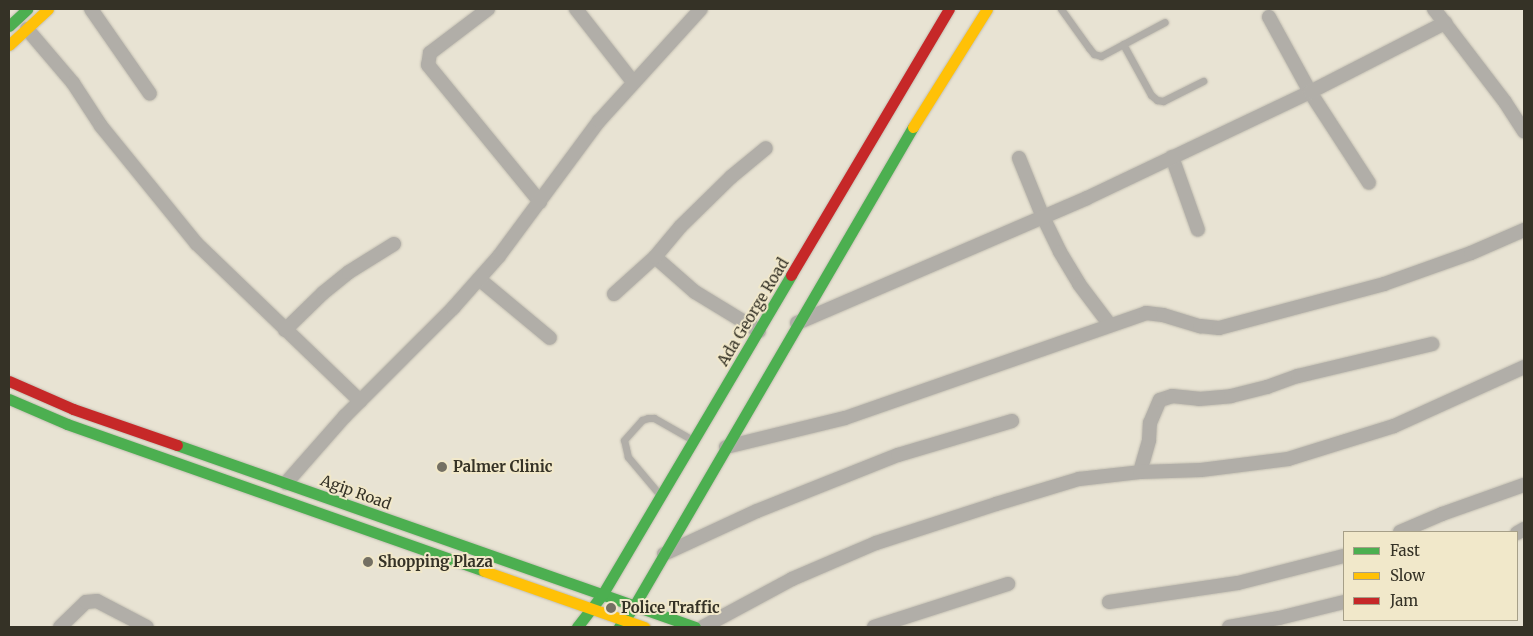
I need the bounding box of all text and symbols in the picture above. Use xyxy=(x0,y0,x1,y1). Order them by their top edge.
street label: Ada George Road xyxy=(714,255,792,369)
place label: Palmer Clinic xyxy=(453,458,552,476)
marker: Palmer Clinic xyxy=(435,460,449,474)
street label: Agip Road xyxy=(318,471,394,513)
legend xyxy=(1343,531,1518,621)
text: Fast xyxy=(1390,541,1420,560)
place label: Shopping Plaza xyxy=(378,553,493,571)
marker: Shopping Plaza xyxy=(362,556,374,568)
text: Slow xyxy=(1390,566,1425,585)
text: Jam xyxy=(1390,591,1418,610)
place label: Police Traffic xyxy=(621,599,720,617)
marker: Police Traffic xyxy=(605,602,617,614)

